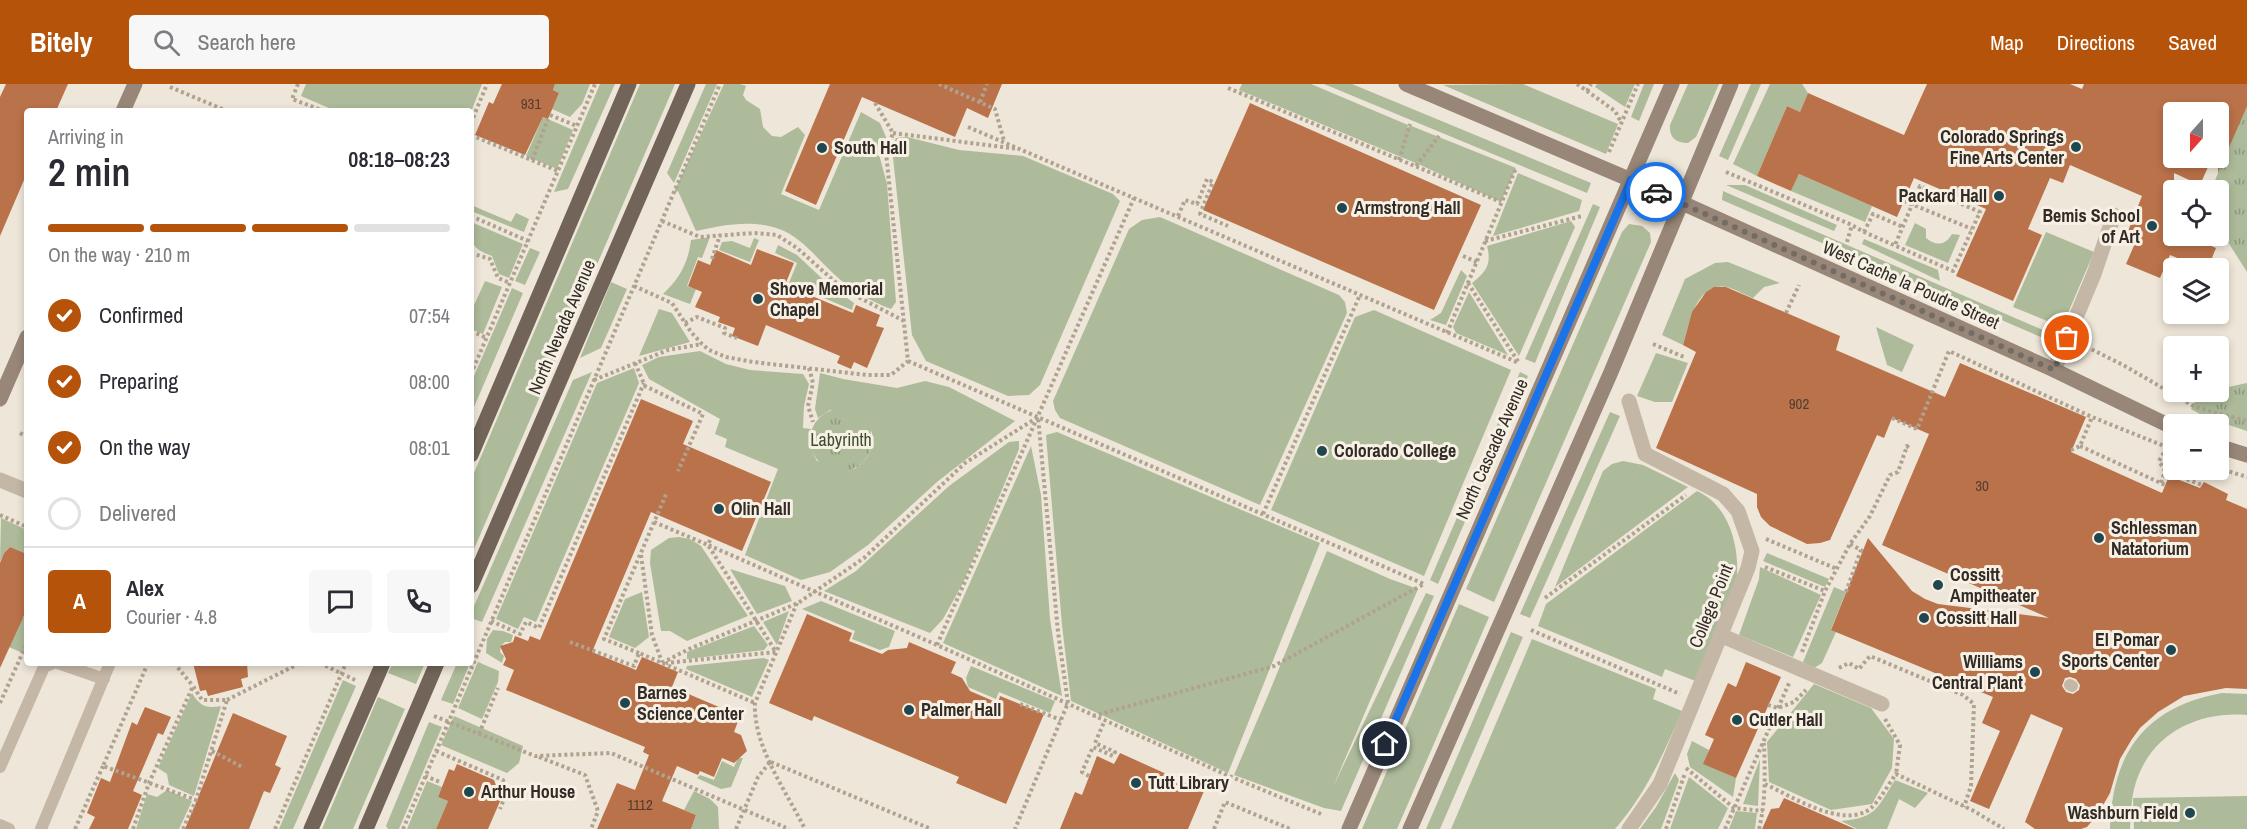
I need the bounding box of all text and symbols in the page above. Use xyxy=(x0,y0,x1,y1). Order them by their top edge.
search box xyxy=(129,15,549,69)
text: Bitely xyxy=(30,23,93,61)
icon: search xyxy=(150,26,183,59)
text: Search here xyxy=(198,27,296,57)
text: Map xyxy=(1990,28,2024,57)
text: Directions xyxy=(2057,28,2135,57)
text: Saved xyxy=(2168,28,2217,57)
house number: 931 xyxy=(521,93,541,114)
north arrow xyxy=(2163,102,2229,168)
map controls xyxy=(2163,102,2229,480)
text: Arriving in xyxy=(48,123,124,150)
place label: Colorado Springs Fine Arts Center xyxy=(1940,124,2064,170)
place label: South Hall xyxy=(834,135,907,160)
marker: Colorado Springs Fine Arts Center xyxy=(2069,140,2083,154)
marker: South Hall xyxy=(815,141,829,155)
text: 08:18–08:23 xyxy=(348,144,450,174)
text: 2 min xyxy=(48,146,130,198)
courier xyxy=(1626,162,1686,222)
icon: car xyxy=(1640,176,1673,209)
button: locate xyxy=(2163,180,2229,246)
place label: Packard Hall xyxy=(1898,183,1987,208)
marker: Packard Hall xyxy=(1992,189,2006,203)
place label: Armstrong Hall xyxy=(1354,195,1461,220)
marker: Armstrong Hall xyxy=(1335,201,1349,215)
place label: Bemis School of Art xyxy=(2042,203,2140,249)
marker: Bemis School of Art xyxy=(2145,219,2159,233)
street label: West Cache la Poudre Street xyxy=(1819,234,2003,335)
text: On the way · 210 m xyxy=(48,241,190,268)
street label: North Nevada Avenue xyxy=(522,256,601,398)
button: layers xyxy=(2163,258,2229,324)
place label: Shove Memorial Chapel xyxy=(770,276,883,322)
marker: Shove Memorial Chapel xyxy=(751,292,765,306)
icon: check xyxy=(48,299,81,332)
text: Confirmed xyxy=(99,300,183,330)
text: 07:54 xyxy=(409,302,450,329)
pin xyxy=(2041,312,2092,363)
icon: bag xyxy=(2050,321,2083,354)
button: + xyxy=(2163,336,2229,402)
icon: check xyxy=(48,365,81,398)
text: Preparing xyxy=(99,366,178,396)
text: 08:00 xyxy=(409,368,450,395)
street label: North Cascade Avenue xyxy=(1449,374,1534,523)
house number: 902 xyxy=(1789,393,1809,414)
button: − xyxy=(2163,414,2229,480)
park label: Labyrinth xyxy=(810,427,872,452)
icon: check xyxy=(48,431,81,464)
text: On the way xyxy=(99,432,190,462)
text: 08:01 xyxy=(409,434,450,461)
place label: Colorado College xyxy=(1334,438,1456,463)
marker: Colorado College xyxy=(1315,444,1329,458)
house number: 30 xyxy=(1975,475,1989,496)
place label: Olin Hall xyxy=(731,496,791,521)
text: Delivered xyxy=(99,498,176,528)
marker: Olin Hall xyxy=(712,502,726,516)
place label: Schlessman Natatorium xyxy=(2111,515,2197,561)
marker: Schlessman Natatorium xyxy=(2092,531,2106,545)
street label: College Point xyxy=(1682,560,1739,652)
place label: Cossitt Ampitheater xyxy=(1950,562,2036,608)
button: chat xyxy=(309,570,372,633)
button: phone xyxy=(387,570,450,633)
text: Alex xyxy=(126,573,164,603)
marker: Cossitt Ampitheater xyxy=(1931,578,1945,592)
text: A xyxy=(73,586,86,616)
text: Courier · 4.8 xyxy=(126,603,217,630)
place label: Cossitt Hall xyxy=(1936,605,2017,630)
marker: Cossitt Hall xyxy=(1917,611,1931,625)
place label: El Pomar Sports Center xyxy=(2061,627,2159,673)
marker: El Pomar Sports Center xyxy=(2164,643,2178,657)
place label: Williams Central Plant xyxy=(1932,649,2023,695)
marker: Williams Central Plant xyxy=(2028,665,2042,679)
place label: Barnes Science Center xyxy=(637,680,744,726)
marker: Barnes Science Center xyxy=(618,696,632,710)
place label: Palmer Hall xyxy=(921,697,1001,722)
marker: Palmer Hall xyxy=(902,703,916,717)
place label: Cutler Hall xyxy=(1749,707,1823,732)
marker: Cutler Hall xyxy=(1730,713,1744,727)
pin xyxy=(1359,718,1410,769)
icon: home xyxy=(1368,727,1401,760)
place label: Tutt Library xyxy=(1148,770,1230,795)
marker: Tutt Library xyxy=(1129,776,1143,790)
place label: Arthur House xyxy=(481,779,575,804)
marker: Arthur House xyxy=(462,785,476,799)
house number: 1112 xyxy=(627,794,653,815)
place label: Washburn Field xyxy=(2068,800,2178,825)
marker: Washburn Field xyxy=(2183,806,2197,820)

